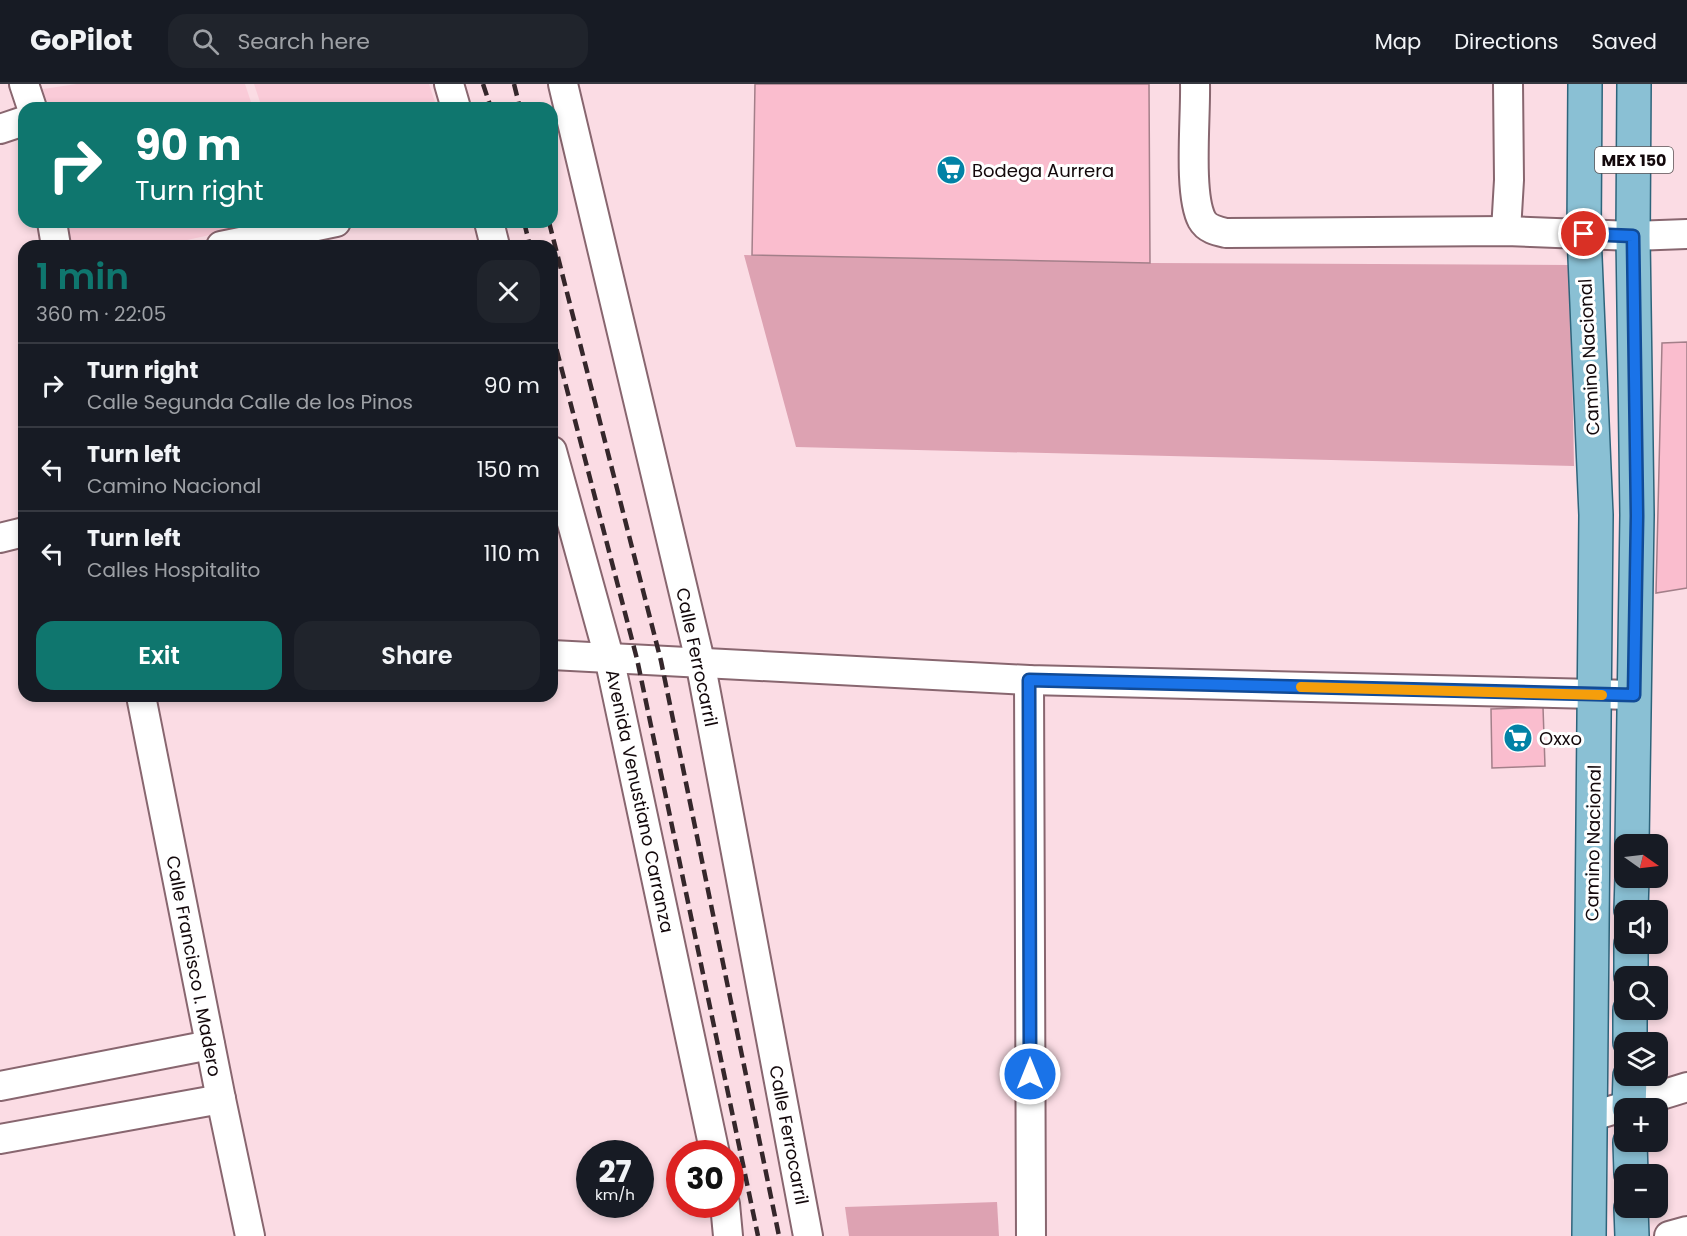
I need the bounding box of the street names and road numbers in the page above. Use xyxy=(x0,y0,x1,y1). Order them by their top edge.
road number: MEX 150 xyxy=(1595,147,1673,173)
street label: Camino Nacional xyxy=(1572,278,1606,436)
street label: Calle Ferrocarril xyxy=(670,585,724,729)
street label: Avenida Venustiano Carranza xyxy=(600,667,680,935)
street label: Camino Nacional xyxy=(1579,764,1607,922)
street label: Calle Francisco I. Madero xyxy=(160,853,228,1079)
street label: Calle Ferrocarril xyxy=(763,1063,815,1207)

